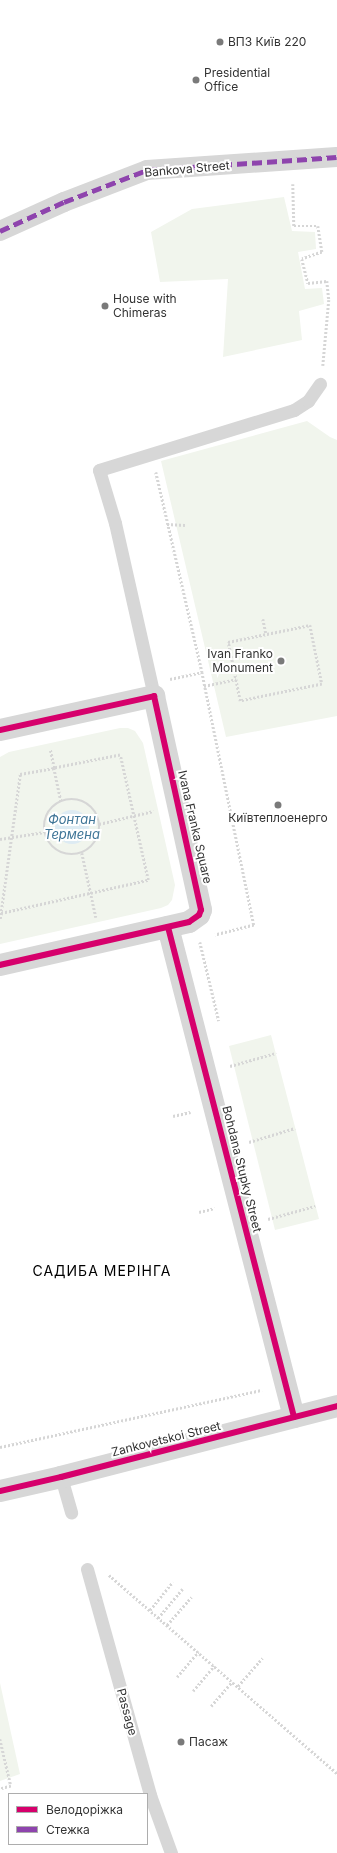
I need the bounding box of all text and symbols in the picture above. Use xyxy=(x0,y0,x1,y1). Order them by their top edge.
place label: ВПЗ Київ 220 xyxy=(228,35,306,49)
marker: ВПЗ Київ 220 xyxy=(215,37,225,47)
place label: Presidential Office xyxy=(204,66,270,94)
marker: Presidential Office xyxy=(191,75,201,85)
street label: Bankova Street xyxy=(144,158,230,180)
place label: House with Chimeras xyxy=(113,292,177,320)
marker: House with Chimeras xyxy=(100,301,110,311)
place label: Ivan Franko Monument xyxy=(207,647,273,675)
marker: Ivan Franko Monument xyxy=(276,656,286,666)
street label: Ivana Franka Square xyxy=(175,769,215,885)
marker: Київтеплоенерго xyxy=(273,800,283,810)
place label: Київтеплоенерго xyxy=(228,811,328,825)
water label: Фонтан Термена xyxy=(44,812,100,843)
street label: Bohdana Stupky Street xyxy=(219,1104,265,1234)
district label: САДИБА МЕРІНГА xyxy=(32,1263,172,1279)
street label: Zankovetskoi Street xyxy=(110,1418,222,1460)
street label: Passage xyxy=(114,1687,140,1737)
place label: Пасаж xyxy=(189,1735,228,1749)
marker: Пасаж xyxy=(176,1737,186,1747)
legend xyxy=(8,1793,148,1845)
text: Велодоріжка xyxy=(46,1802,123,1817)
text: Стежка xyxy=(46,1822,90,1837)

